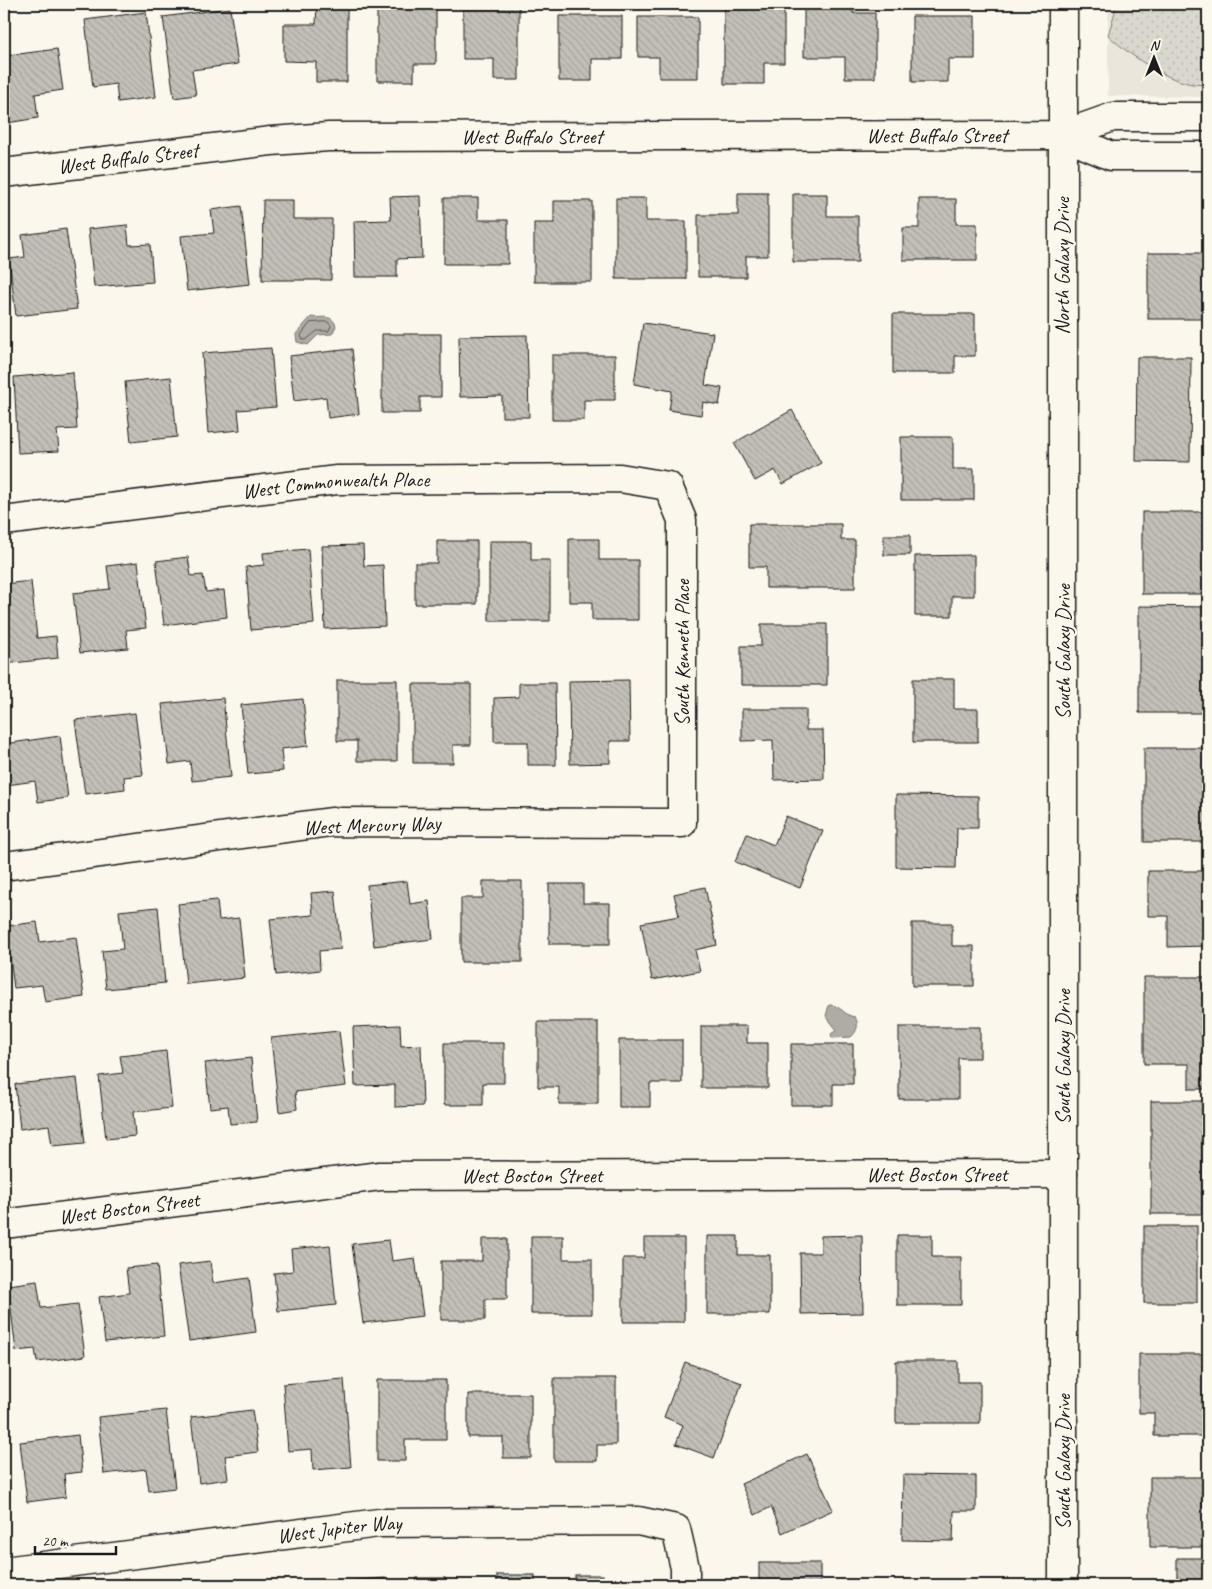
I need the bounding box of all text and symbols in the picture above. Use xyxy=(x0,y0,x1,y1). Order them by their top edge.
north arrow xyxy=(1130,32,1180,82)
text: N xyxy=(1150,37,1161,54)
street label: West Buffalo Street xyxy=(866,122,1010,149)
street label: West Buffalo Street xyxy=(461,123,605,150)
street label: West Buffalo Street xyxy=(57,136,203,179)
street label: North Galaxy Drive xyxy=(1049,196,1075,335)
street label: West Commonwealth Place xyxy=(241,466,431,505)
street label: South Kenneth Place xyxy=(669,578,695,726)
street label: South Galaxy Drive xyxy=(1050,583,1076,720)
street label: West Mercury Way xyxy=(303,810,443,840)
street label: South Galaxy Drive xyxy=(1050,988,1076,1125)
street label: West Boston Street xyxy=(866,1161,1010,1188)
street label: West Boston Street xyxy=(461,1162,605,1189)
street label: West Boston Street xyxy=(57,1186,203,1230)
street label: South Galaxy Drive xyxy=(1050,1393,1076,1530)
street label: West Jupiter Way xyxy=(276,1509,403,1549)
scale bar xyxy=(35,1524,116,1556)
text: 20 m xyxy=(42,1532,69,1551)

